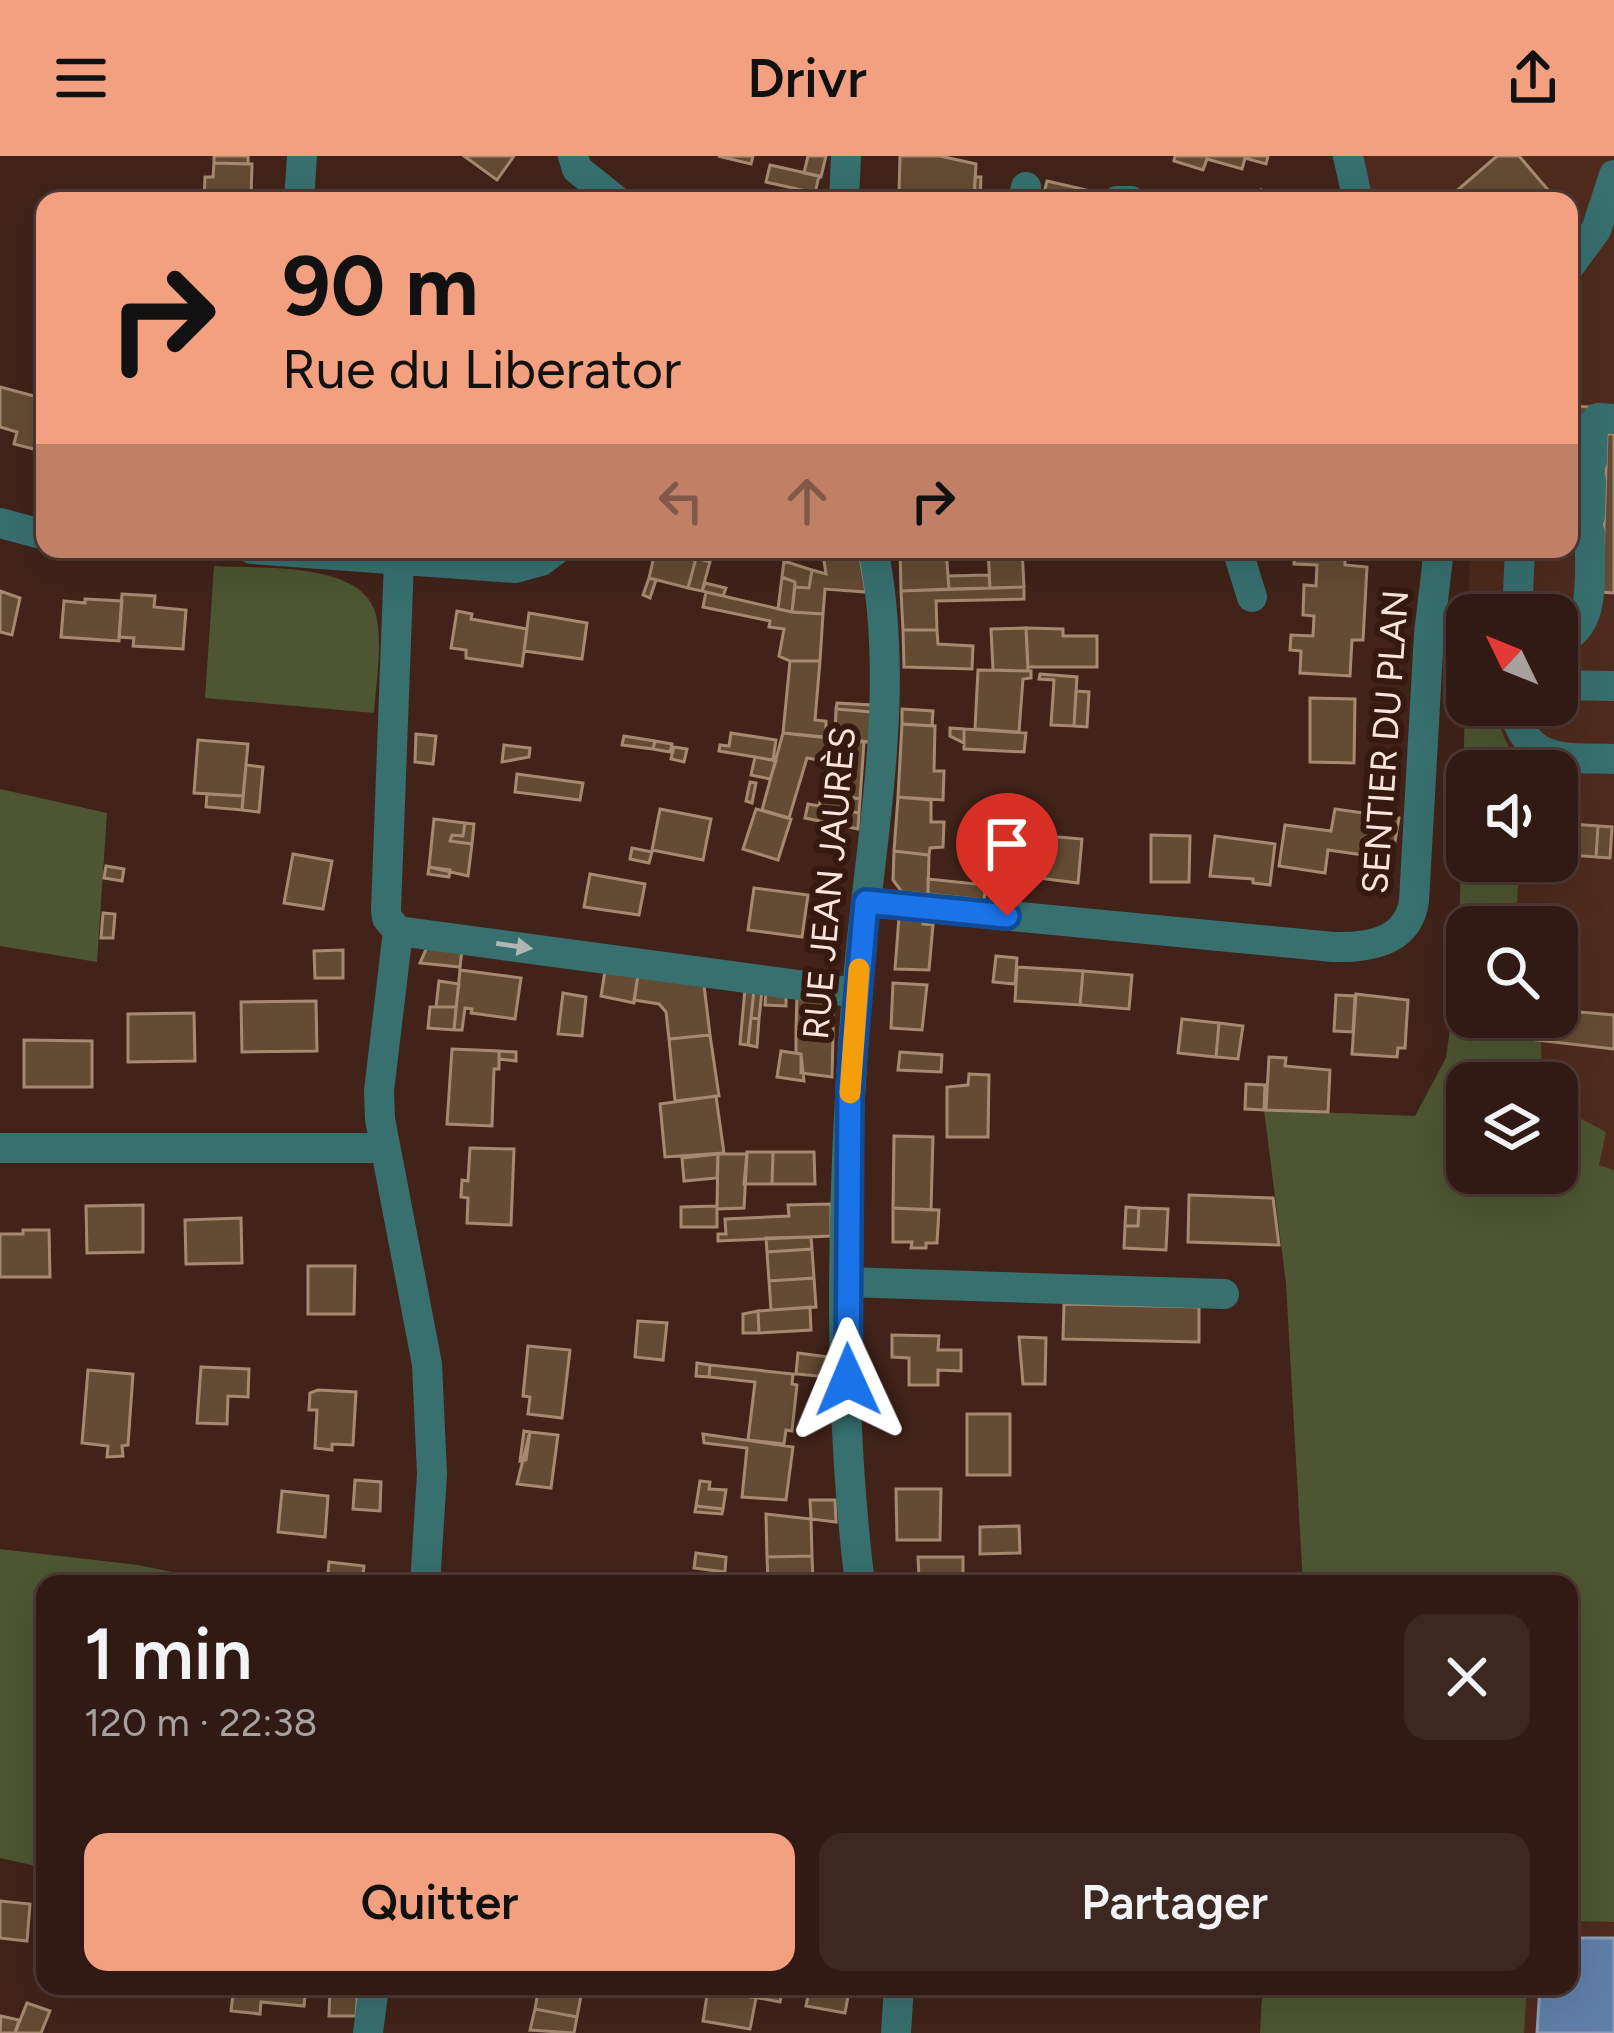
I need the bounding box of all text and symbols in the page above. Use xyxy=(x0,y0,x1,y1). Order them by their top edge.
icon: menu xyxy=(48,45,114,111)
icon: share xyxy=(1500,45,1566,111)
text: Drivr xyxy=(747,46,867,111)
text: 90 m xyxy=(282,235,478,336)
icon: right xyxy=(84,240,240,396)
text: Rue du Liberator xyxy=(282,337,681,402)
icon: left xyxy=(648,468,714,534)
icon: ahead xyxy=(774,468,840,534)
icon: right xyxy=(900,468,966,534)
street label: SENTIER DU PLAN xyxy=(1353,589,1417,895)
north arrow xyxy=(1446,594,1578,726)
map controls xyxy=(1446,594,1578,1194)
street label: RUE JEAN JAURÈS xyxy=(794,725,864,1041)
button: sound xyxy=(1446,750,1578,882)
pin xyxy=(956,793,1058,916)
icon: arrive xyxy=(974,811,1040,877)
button: search xyxy=(1446,906,1578,1038)
one-way arrow xyxy=(496,937,533,956)
button: layers xyxy=(1446,1062,1578,1194)
position arrow xyxy=(785,1317,911,1443)
text: 1 min xyxy=(84,1611,252,1697)
button: close xyxy=(1404,1614,1530,1740)
text: 120 m · 22:38 xyxy=(84,1699,318,1746)
button: Quitter xyxy=(84,1833,795,1971)
button: Partager xyxy=(819,1833,1530,1971)

